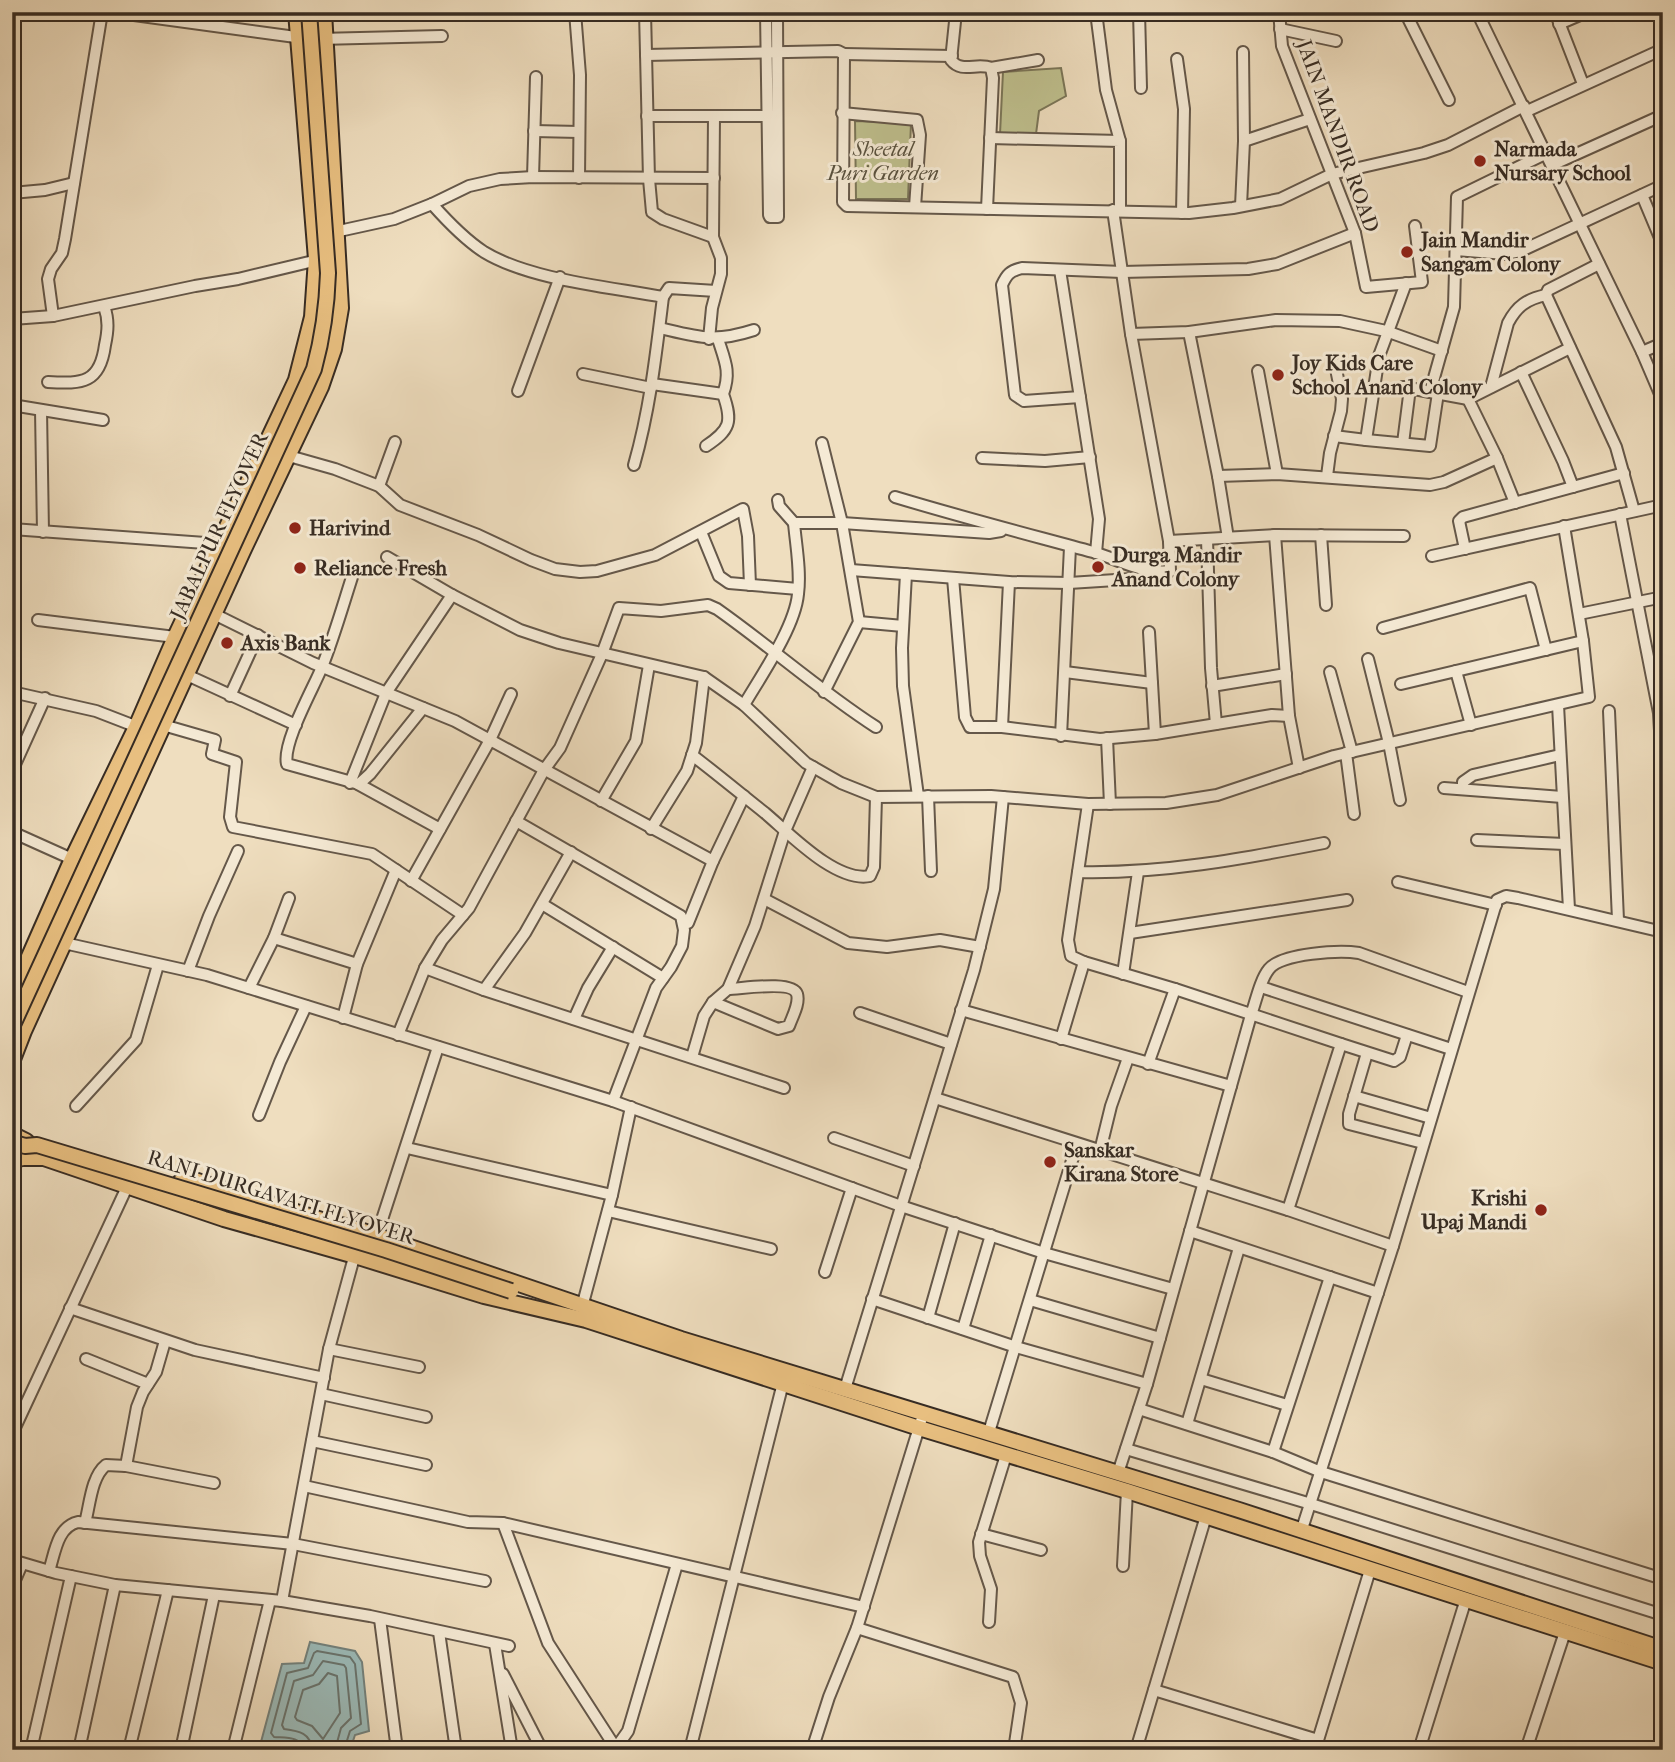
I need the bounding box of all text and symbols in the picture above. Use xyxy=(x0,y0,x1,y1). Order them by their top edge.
street label: JAIN MANDIR ROAD xyxy=(1291,35,1384,235)
park label: Sheetal Puri Garden xyxy=(826,137,939,185)
place label: Narmada Nursary School xyxy=(1494,137,1631,185)
marker: Narmada Nursary School xyxy=(1472,153,1488,169)
place label: Jain Mandir Sangam Colony xyxy=(1419,228,1562,276)
marker: Jain Mandir Sangam Colony xyxy=(1399,244,1415,260)
place label: Joy Kids Care School Anand Colony xyxy=(1290,351,1484,399)
marker: Joy Kids Care School Anand Colony xyxy=(1270,367,1286,383)
street label: JABALPUR FLYOVER xyxy=(164,428,273,626)
place label: Harivind xyxy=(309,516,391,540)
marker: Harivind xyxy=(287,520,303,536)
place label: Durga Mandir Anand Colony xyxy=(1110,543,1243,591)
place label: Reliance Fresh xyxy=(314,556,447,580)
marker: Durga Mandir Anand Colony xyxy=(1090,559,1106,575)
marker: Reliance Fresh xyxy=(292,560,308,576)
place label: Axis Bank xyxy=(239,631,332,655)
marker: Axis Bank xyxy=(219,635,235,651)
place label: Sanskar Kirana Store xyxy=(1064,1138,1179,1186)
street label: RANI DURGAVATI FLYOVER xyxy=(144,1145,418,1249)
marker: Sanskar Kirana Store xyxy=(1042,1154,1058,1170)
place label: Krishi Upaj Mandi xyxy=(1420,1186,1528,1234)
marker: Krishi Upaj Mandi xyxy=(1533,1202,1549,1218)

